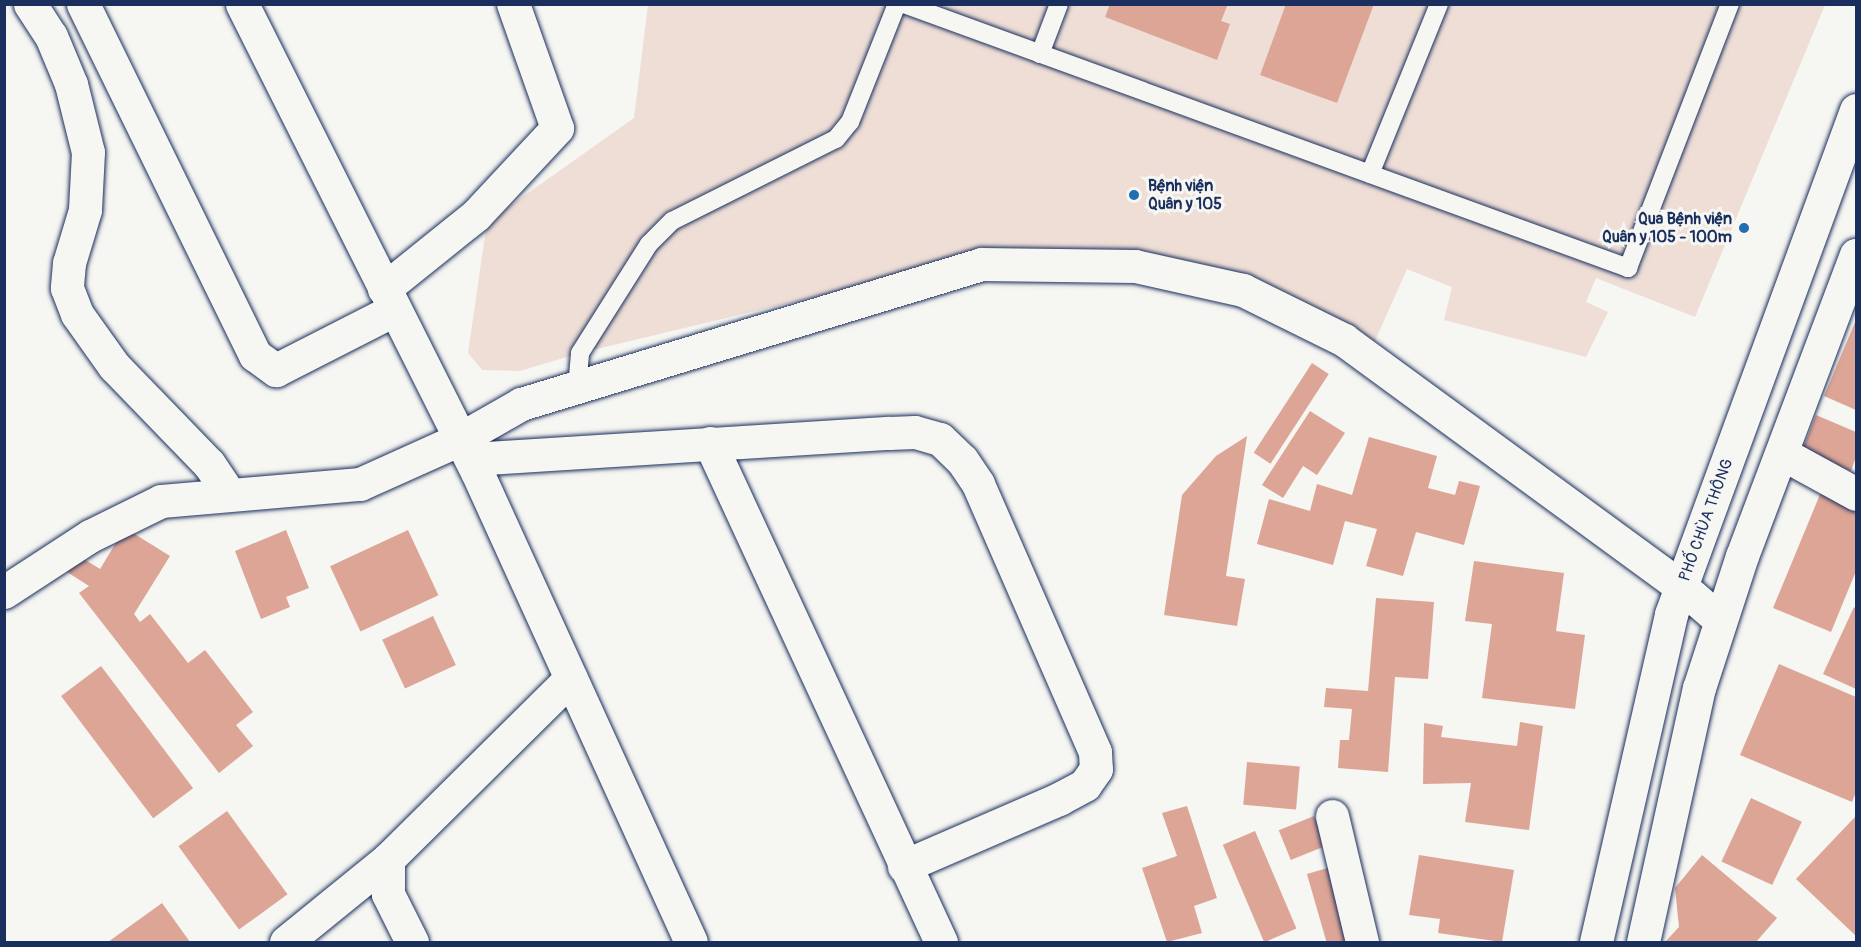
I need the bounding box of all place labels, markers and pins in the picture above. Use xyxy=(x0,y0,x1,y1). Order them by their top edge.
place label: Bệnh viện Quân y 105 xyxy=(1148,176,1222,214)
marker: Bệnh viện Quân y 105 xyxy=(1125,186,1143,204)
place label: Qua Bệnh viện Quân y 105 - 100m xyxy=(1602,209,1732,247)
marker: Qua Bệnh viện Quân y 105 - 100m xyxy=(1737,221,1751,235)

